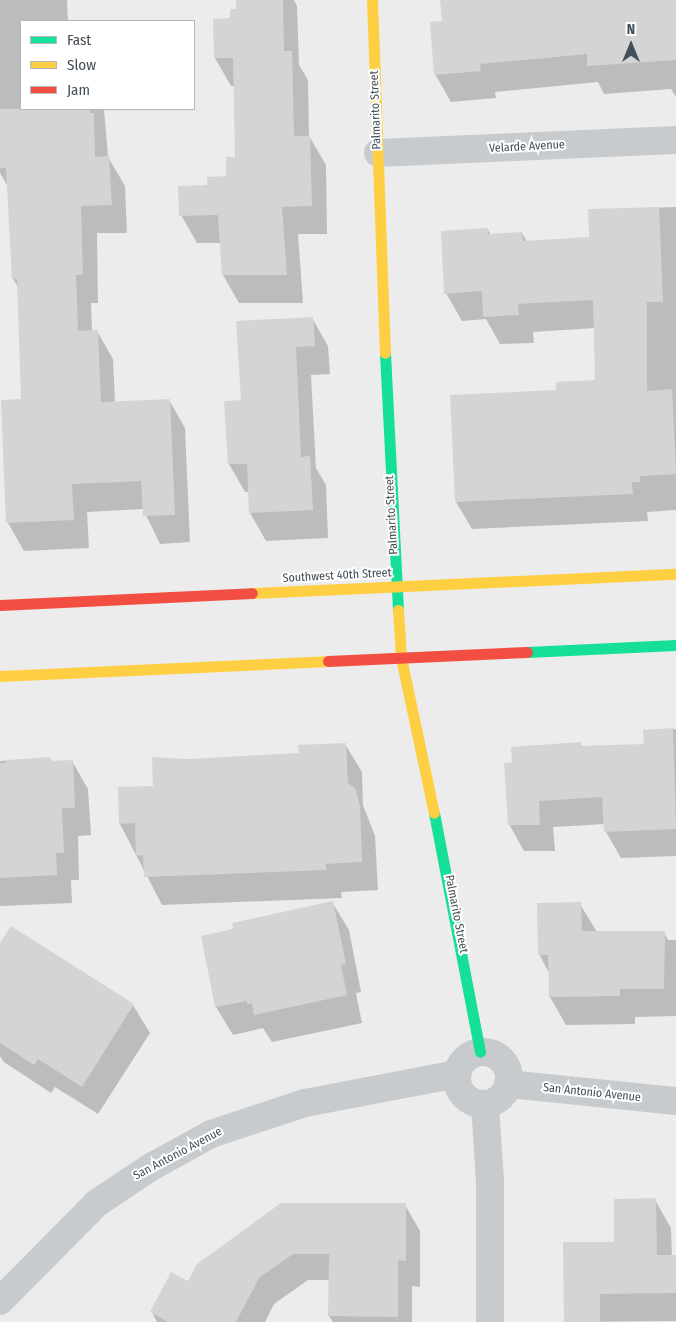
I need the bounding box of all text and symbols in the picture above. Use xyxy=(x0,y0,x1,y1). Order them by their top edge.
legend xyxy=(20,20,195,110)
north arrow xyxy=(606,20,656,70)
text: N xyxy=(627,21,635,38)
text: Fast xyxy=(67,31,91,49)
text: Slow xyxy=(67,56,96,74)
street label: Palmarito Street xyxy=(367,70,385,150)
text: Jam xyxy=(67,81,90,99)
street label: Velarde Avenue xyxy=(489,138,565,156)
street label: Palmarito Street xyxy=(383,475,401,555)
street label: Southwest 40th Street xyxy=(282,566,392,586)
street label: Palmarito Street xyxy=(441,874,471,954)
street label: San Antonio Avenue xyxy=(542,1081,642,1105)
street label: San Antonio Avenue xyxy=(131,1125,225,1183)

